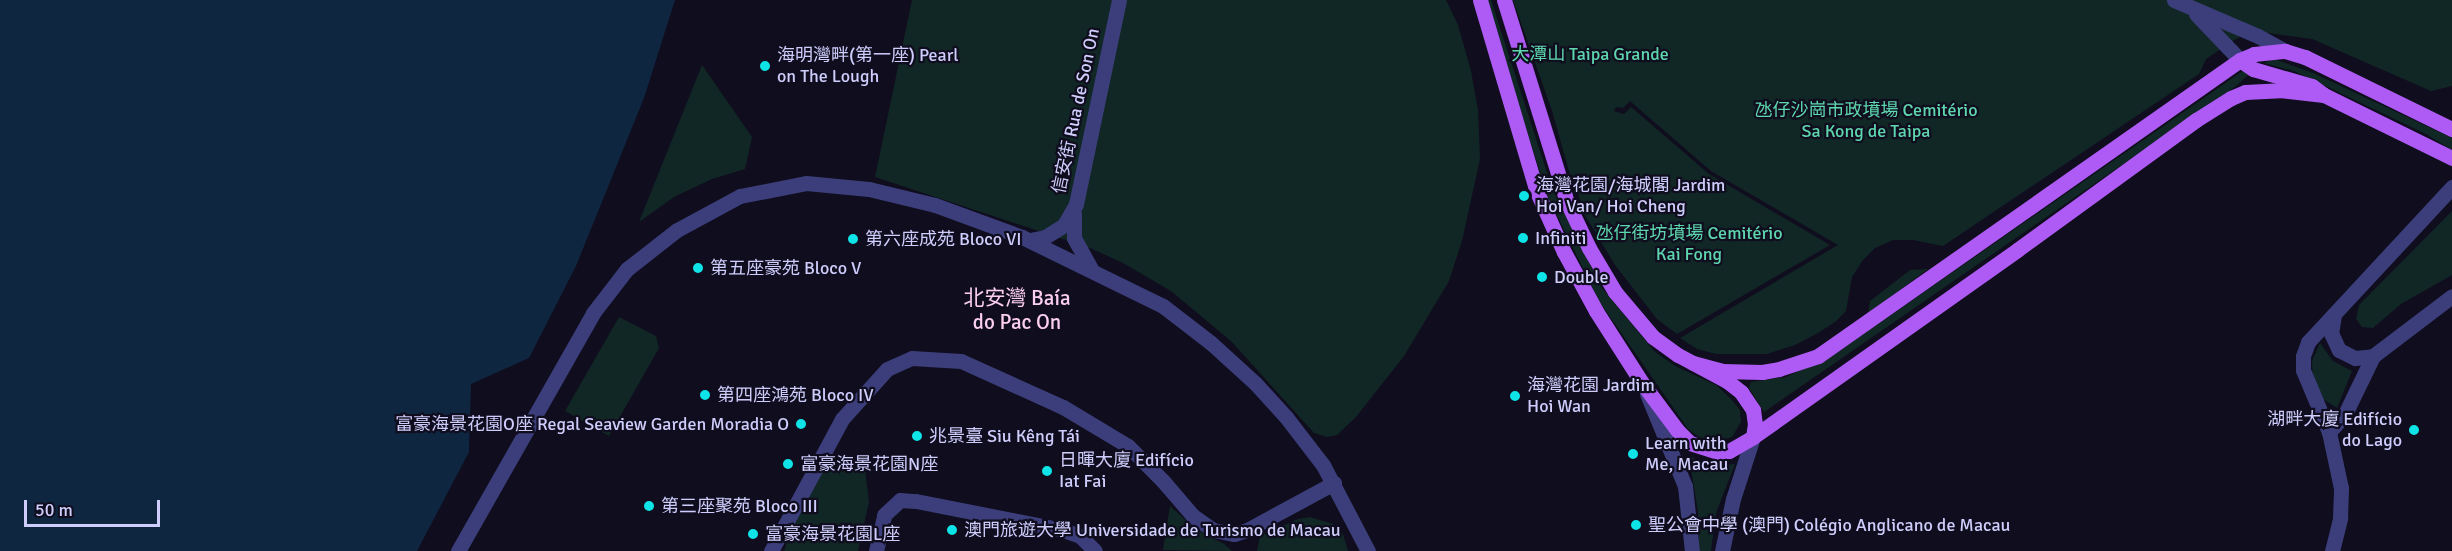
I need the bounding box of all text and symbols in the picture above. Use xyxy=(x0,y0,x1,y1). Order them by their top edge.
street label: 信安街 Rua de Son On xyxy=(1048,26,1104,196)
park label: 大潭山 Taipa Grande xyxy=(1511,43,1669,65)
place label: 海明灣畔(第一座) Pearl on The Lough xyxy=(777,45,959,88)
marker: 海明灣畔(第一座) Pearl on The Lough xyxy=(758,59,772,73)
park label: 氹仔沙崗市政墳場 Cemitério Sa Kong de Taipa xyxy=(1754,100,1978,142)
place label: 海灣花園/海城閣 Jardim Hoi Van/ Hoi Cheng xyxy=(1536,175,1725,218)
marker: 海灣花園/海城閣 Jardim Hoi Van/ Hoi Cheng xyxy=(1517,189,1531,203)
park label: 氹仔街坊墳場 Cemitério Kai Fong xyxy=(1595,223,1783,266)
place label: Infiniti xyxy=(1535,227,1586,249)
place label: 第六座成苑 Bloco VI xyxy=(865,228,1022,250)
marker: Infiniti xyxy=(1516,231,1530,245)
marker: 第六座成苑 Bloco VI xyxy=(846,232,860,246)
place label: 第五座豪苑 Bloco V xyxy=(710,257,861,279)
marker: 第五座豪苑 Bloco V xyxy=(691,261,705,275)
place label: Double xyxy=(1554,266,1608,288)
marker: Double xyxy=(1535,270,1549,284)
district label: 北安灣 Baía do Pac On xyxy=(963,285,1071,335)
place label: 海灣花園 Jardim Hoi Wan xyxy=(1527,375,1655,418)
place label: 第四座鴻苑 Bloco IV xyxy=(717,384,874,406)
marker: 第四座鴻苑 Bloco IV xyxy=(698,388,712,402)
marker: 海灣花園 Jardim Hoi Wan xyxy=(1508,389,1522,403)
place label: 湖畔大廈 Edifício do Lago xyxy=(2267,409,2402,452)
place label: 富豪海景花園O座 Regal Seaview Garden Moradia O xyxy=(395,413,789,435)
marker: 富豪海景花園O座 Regal Seaview Garden Moradia O xyxy=(794,417,808,431)
marker: 湖畔大廈 Edifício do Lago xyxy=(2407,423,2421,437)
place label: 兆景臺 Siu Kêng Tái xyxy=(929,425,1080,447)
marker: 兆景臺 Siu Kêng Tái xyxy=(910,429,924,443)
place label: Learn with Me, Macau xyxy=(1645,433,1728,476)
marker: Learn with Me, Macau xyxy=(1626,447,1640,461)
place label: 日暉大廈 Edifício Iat Fai xyxy=(1059,450,1194,492)
place label: 富豪海景花園N座 xyxy=(800,453,938,475)
marker: 富豪海景花園N座 xyxy=(781,457,795,471)
marker: 日暉大廈 Edifício Iat Fai xyxy=(1040,464,1054,478)
scale bar xyxy=(27,488,164,526)
place label: 第三座聚苑 Bloco III xyxy=(661,495,818,517)
text: 50 m xyxy=(35,499,73,521)
marker: 第三座聚苑 Bloco III xyxy=(642,499,656,513)
place label: 聖公會中學 (澳門) Colégio Anglicano de Macau xyxy=(1648,514,2010,536)
marker: 聖公會中學 (澳門) Colégio Anglicano de Macau xyxy=(1629,518,1643,532)
place label: 澳門旅遊大學 Universidade de Turismo de Macau xyxy=(964,519,1341,541)
place label: 富豪海景花園L座 xyxy=(765,523,900,545)
marker: 澳門旅遊大學 Universidade de Turismo de Macau xyxy=(945,523,959,537)
marker: 富豪海景花園L座 xyxy=(746,527,760,541)

